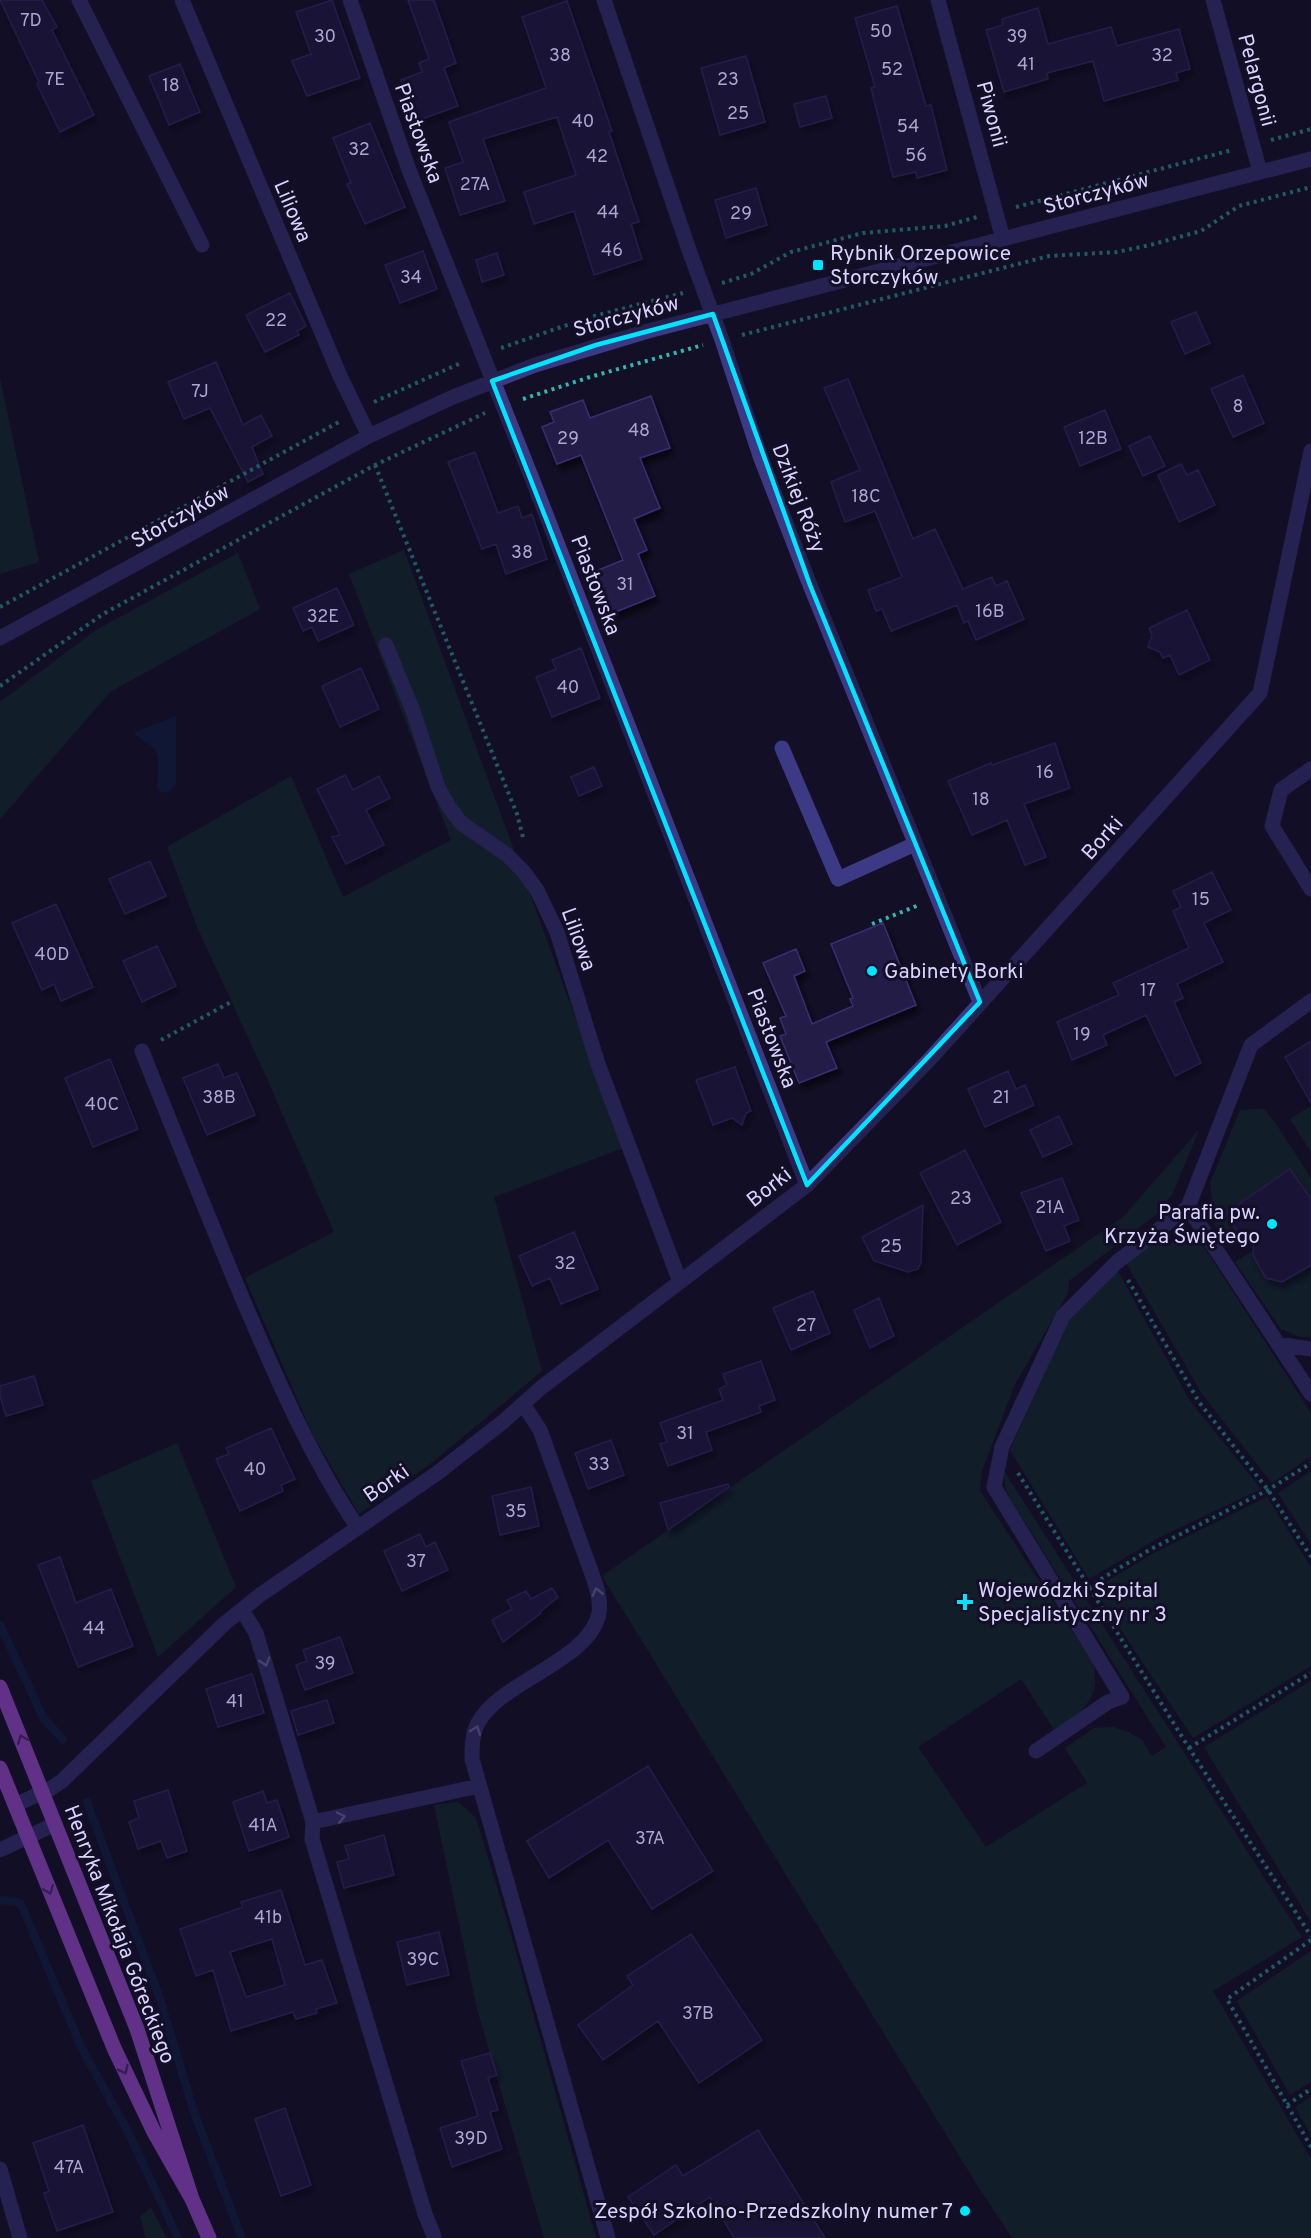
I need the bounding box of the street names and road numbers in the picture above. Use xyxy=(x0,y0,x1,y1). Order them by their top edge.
street label: Pelargonii xyxy=(1230,31,1281,130)
street label: Piwonii xyxy=(969,78,1012,150)
street label: Piastowska xyxy=(387,80,448,187)
street label: Storczyków xyxy=(1041,167,1152,222)
street label: Liliowa xyxy=(266,176,317,247)
street label: Storczyków xyxy=(571,290,682,345)
street label: Dzikiej Róży xyxy=(764,440,831,557)
street label: Storczyków xyxy=(127,479,235,555)
street label: Piastowska xyxy=(563,532,626,639)
street label: Borki xyxy=(1076,811,1130,867)
street label: Liliowa xyxy=(554,904,601,975)
street label: Piastowska xyxy=(739,985,802,1092)
street label: Borki xyxy=(742,1162,798,1214)
street label: Borki xyxy=(359,1459,415,1510)
street label: Henryka Mikołaja Góreckiego xyxy=(57,1801,180,2068)

